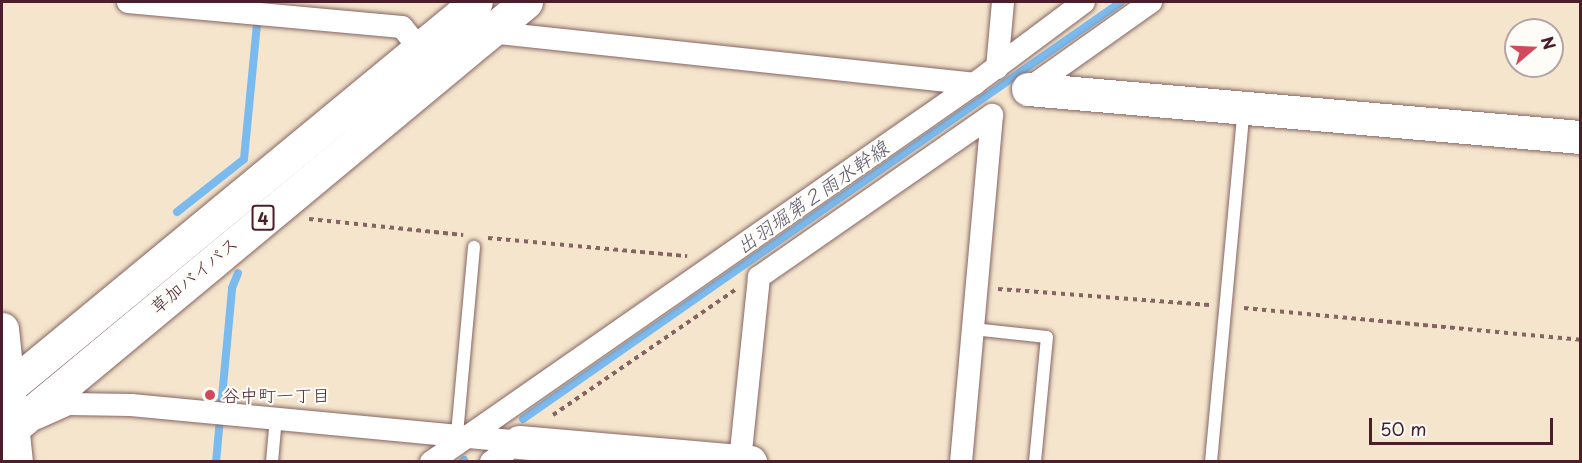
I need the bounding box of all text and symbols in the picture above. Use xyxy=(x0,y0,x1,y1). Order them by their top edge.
north arrow xyxy=(1504,18,1564,78)
text: N xyxy=(1536,33,1563,53)
water label: 出羽堀第２雨水幹線 xyxy=(731,136,893,258)
road number: 4 xyxy=(251,205,275,231)
street label: 草加バイパス xyxy=(146,232,242,318)
place label: 谷中町一丁目 xyxy=(222,384,330,406)
marker: 谷中町一丁目 xyxy=(203,388,217,402)
scale bar xyxy=(1372,406,1556,444)
text: 50 m xyxy=(1380,415,1427,442)

